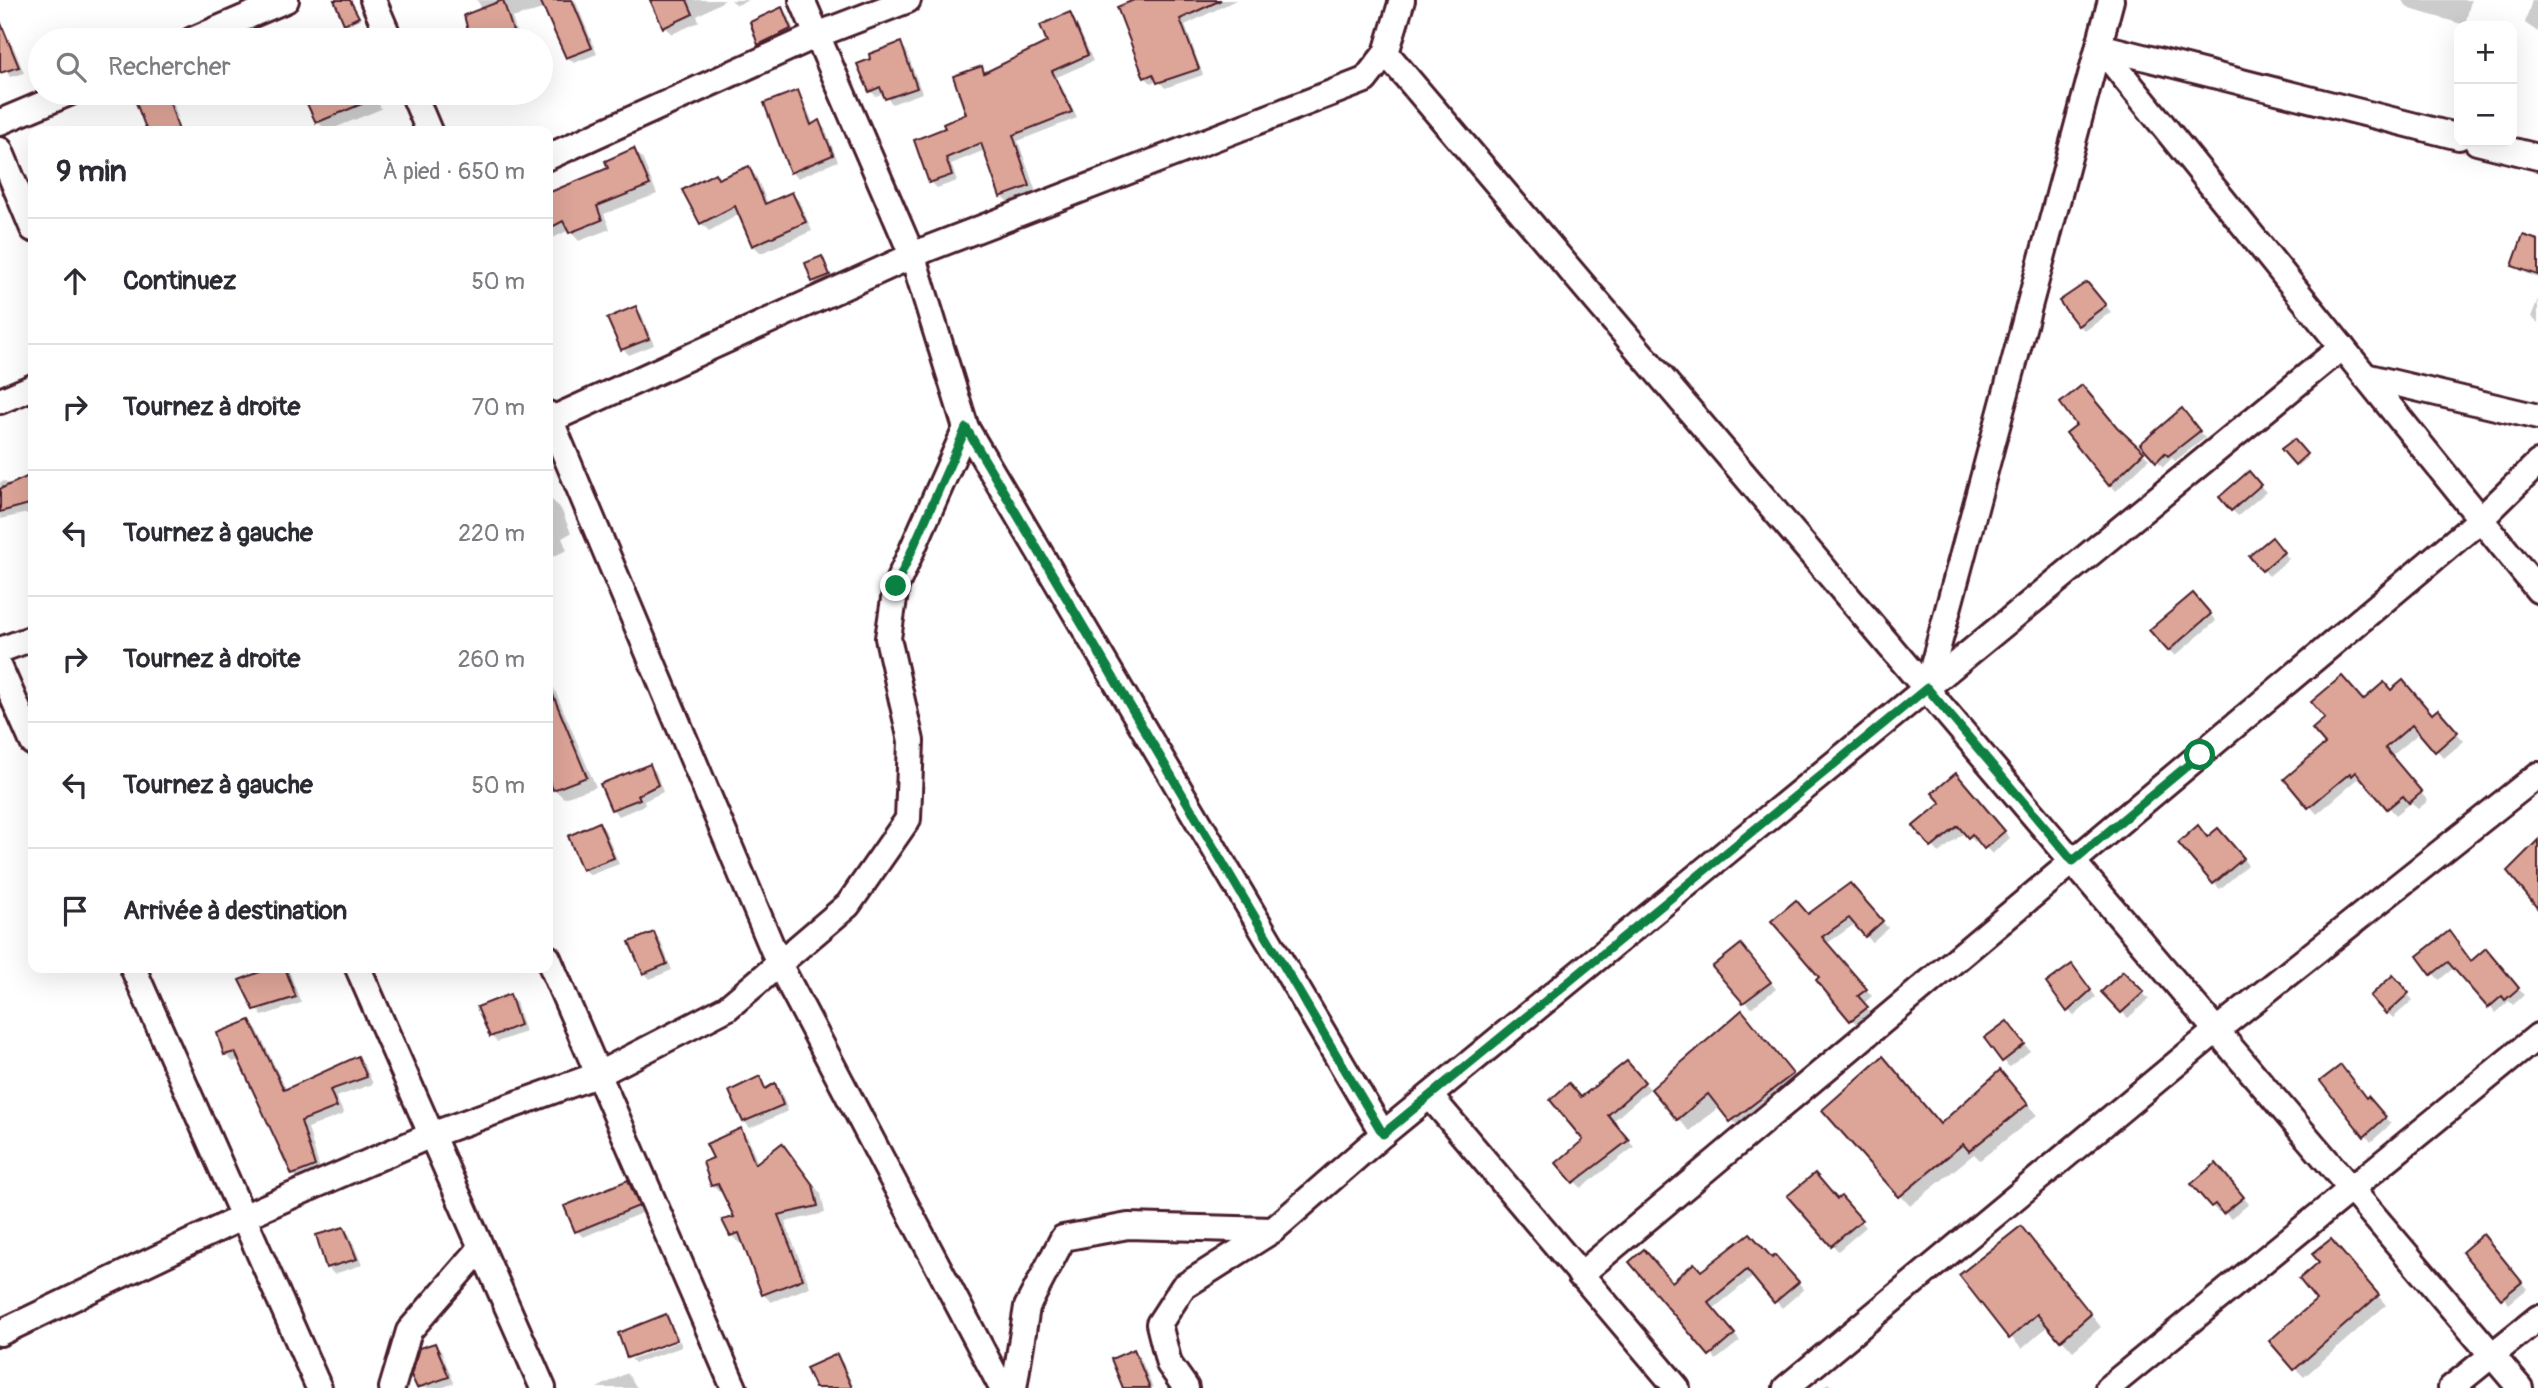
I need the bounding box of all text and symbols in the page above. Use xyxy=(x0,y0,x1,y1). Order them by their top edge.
map controls xyxy=(2454,21,2517,147)
button: + xyxy=(2454,21,2517,84)
search box xyxy=(28,28,553,105)
icon: search xyxy=(52,48,90,86)
text: Rechercher xyxy=(108,51,231,83)
button: − xyxy=(2454,84,2517,147)
text: 9 min xyxy=(56,153,127,190)
text: À pied · 650 m xyxy=(383,157,525,186)
icon: ahead xyxy=(56,262,94,300)
text: Continuez xyxy=(123,265,236,297)
text: 50 m xyxy=(471,267,525,296)
icon: right xyxy=(56,388,94,426)
text: Tournez à droite xyxy=(123,391,300,423)
text: 70 m xyxy=(472,393,525,422)
icon: left xyxy=(56,514,94,552)
text: Tournez à gauche xyxy=(123,517,313,549)
text: 220 m xyxy=(458,519,525,548)
route end xyxy=(880,570,911,601)
icon: right xyxy=(56,640,94,678)
text: Tournez à droite xyxy=(123,643,300,675)
text: 260 m xyxy=(458,645,525,674)
route start xyxy=(2184,739,2215,770)
icon: left xyxy=(56,766,94,804)
text: Tournez à gauche xyxy=(123,769,313,801)
text: 50 m xyxy=(471,771,525,800)
icon: arrive xyxy=(56,892,94,930)
text: Arrivée à destination xyxy=(123,895,347,927)

